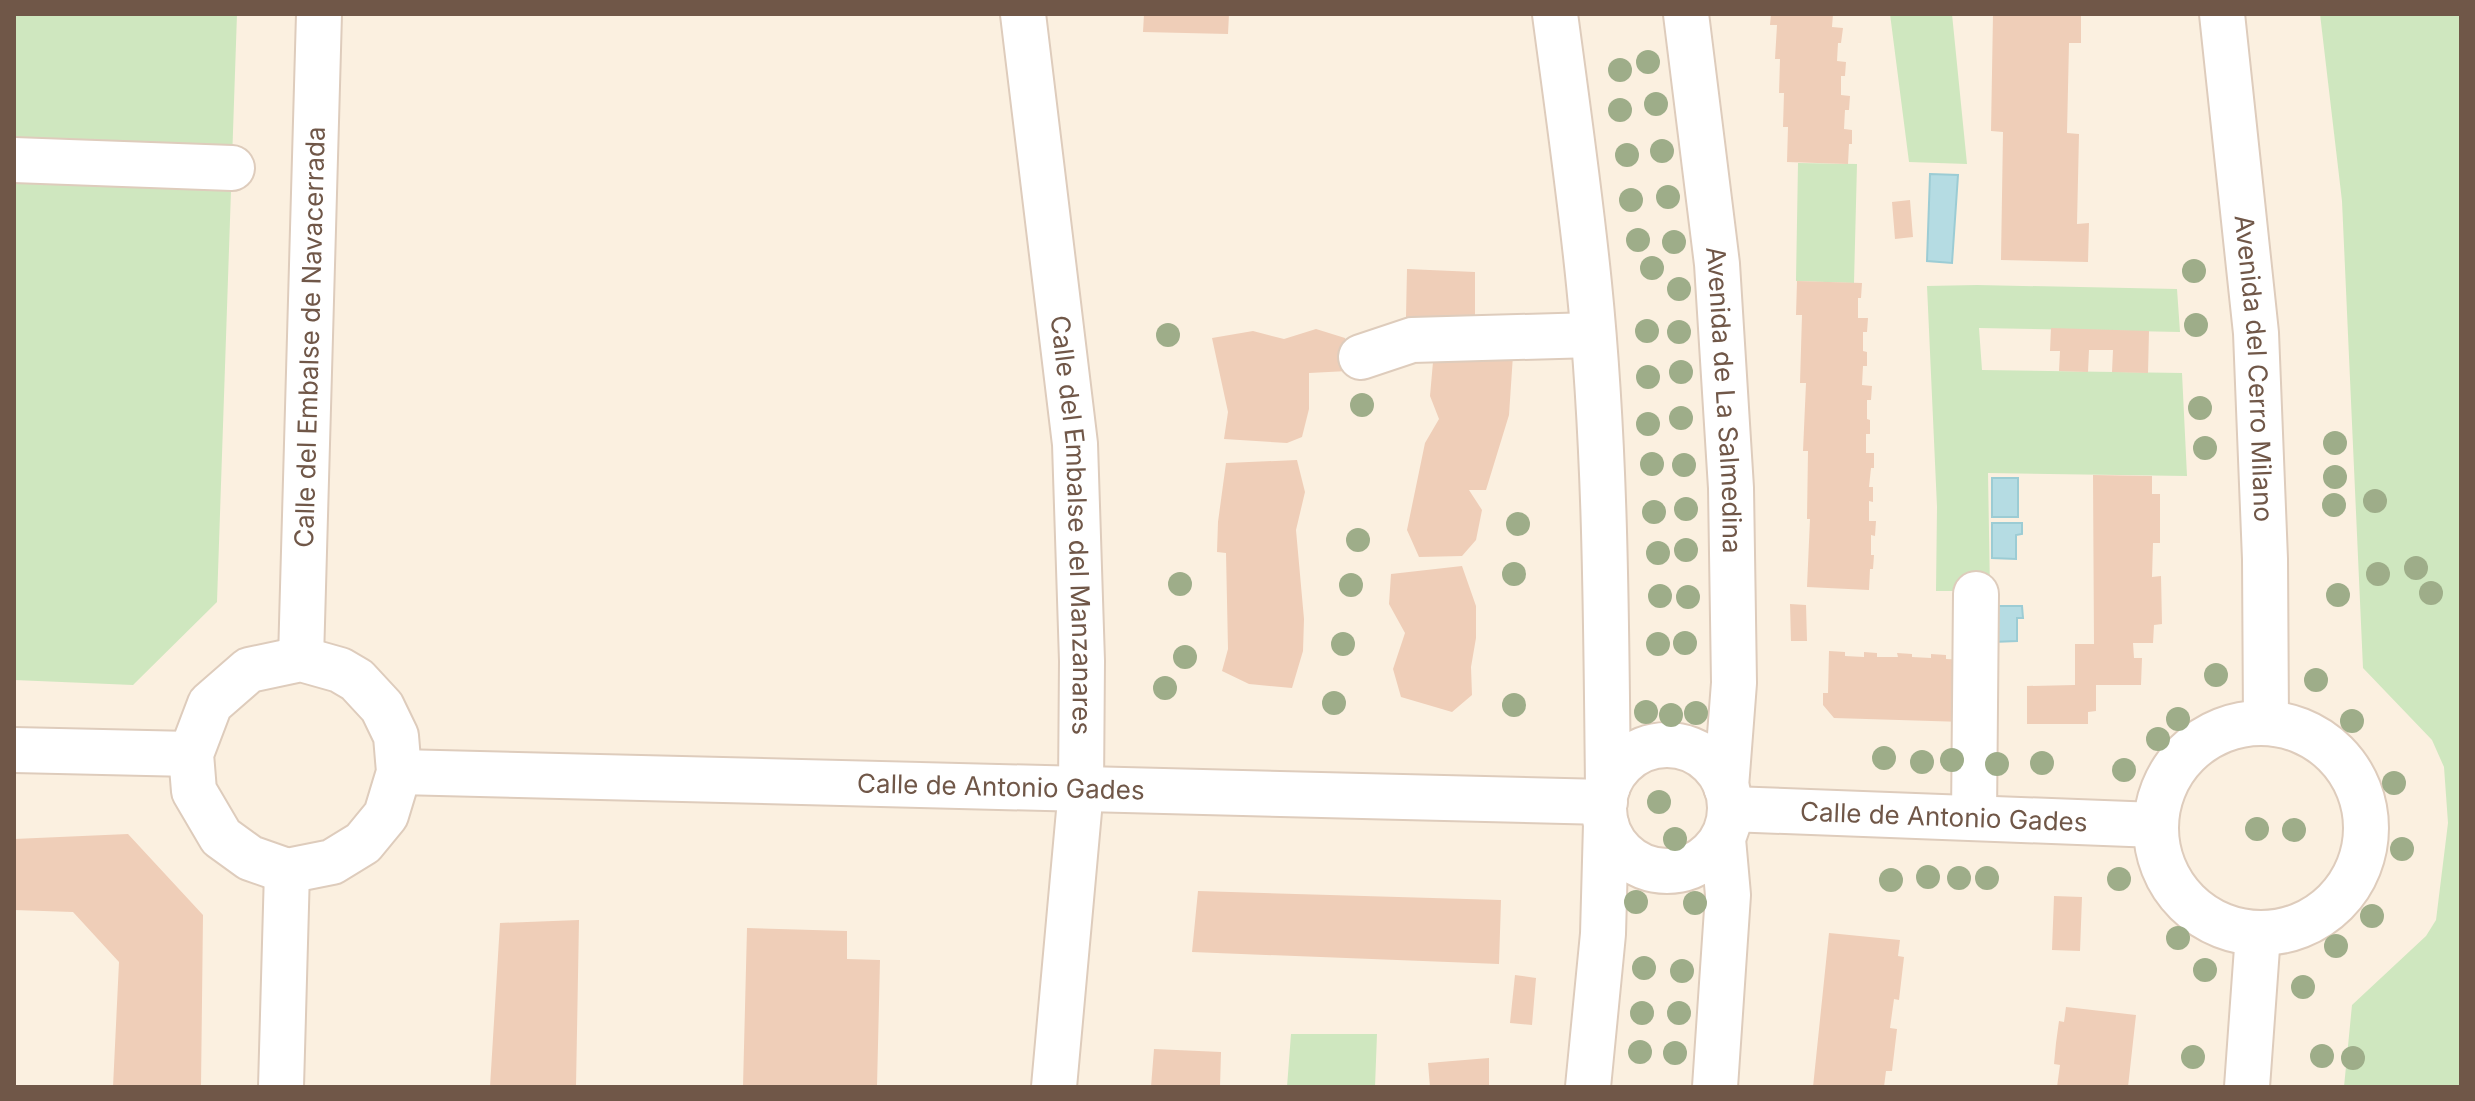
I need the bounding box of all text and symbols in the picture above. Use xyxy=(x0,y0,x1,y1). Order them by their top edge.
street label: Calle del Embalse de Navacerrada xyxy=(288,126,331,548)
street label: Avenida del Cerro Milano xyxy=(2228,213,2280,523)
street label: Avenida de La Salmedina xyxy=(1700,244,1748,554)
street label: Calle del Embalse del Manzanares xyxy=(1045,314,1098,735)
street label: Calle de Antonio Gades xyxy=(857,767,1145,806)
street label: Calle de Antonio Gades xyxy=(1800,796,2088,837)

